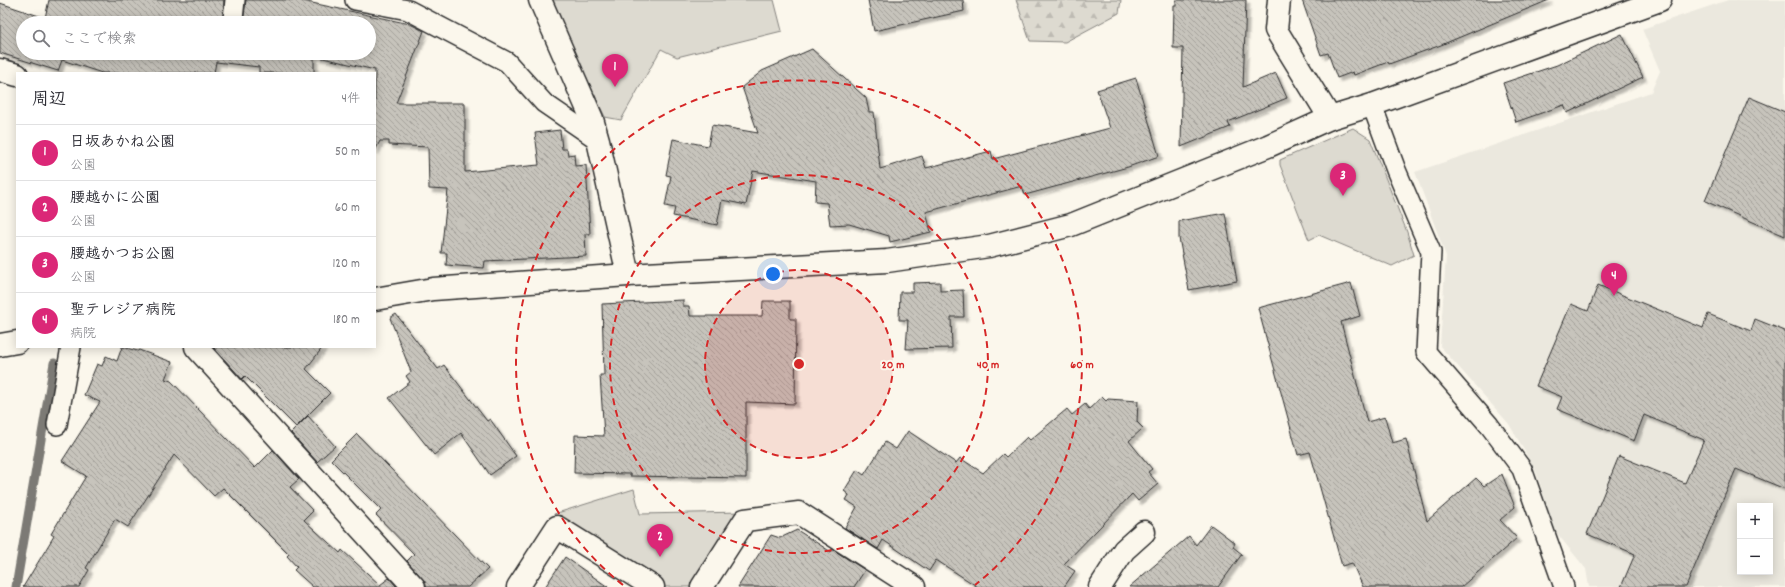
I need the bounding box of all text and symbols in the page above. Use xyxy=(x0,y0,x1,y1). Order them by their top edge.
search box xyxy=(16,16,376,60)
icon: search xyxy=(30,27,52,49)
text: ここで検索 xyxy=(62,29,137,51)
pin: 1 xyxy=(602,54,628,87)
text: 周辺 xyxy=(32,89,66,113)
text: 4件 xyxy=(342,90,360,109)
text: 日坂あかね公園 xyxy=(70,132,175,154)
text: 1 xyxy=(44,143,46,162)
text: 50 m xyxy=(335,143,360,162)
text: 公園 xyxy=(70,157,96,176)
pin: 3 xyxy=(1330,163,1356,196)
text: 腰越かに公園 xyxy=(70,188,160,210)
text: 2 xyxy=(42,199,48,218)
text: 60 m xyxy=(335,199,360,218)
text: 公園 xyxy=(70,213,96,232)
text: 腰越かつお公園 xyxy=(70,244,175,266)
text: 3 xyxy=(42,255,48,274)
text: 120 m xyxy=(332,255,360,274)
pin: 4 xyxy=(1601,263,1627,296)
your location xyxy=(763,264,783,284)
text: 公園 xyxy=(70,269,96,288)
text: 聖テレジア病院 xyxy=(70,300,176,322)
text: 4 xyxy=(42,311,48,330)
text: 180 m xyxy=(333,311,360,330)
text: 病院 xyxy=(70,325,96,344)
centre of rings xyxy=(792,357,806,371)
text: 20 m xyxy=(882,357,904,374)
text: 40 m xyxy=(977,357,999,374)
text: 60 m xyxy=(1070,357,1094,374)
map controls xyxy=(1737,503,1773,575)
button: + xyxy=(1737,503,1773,539)
pin: 2 xyxy=(647,524,673,557)
button: − xyxy=(1737,539,1773,575)

